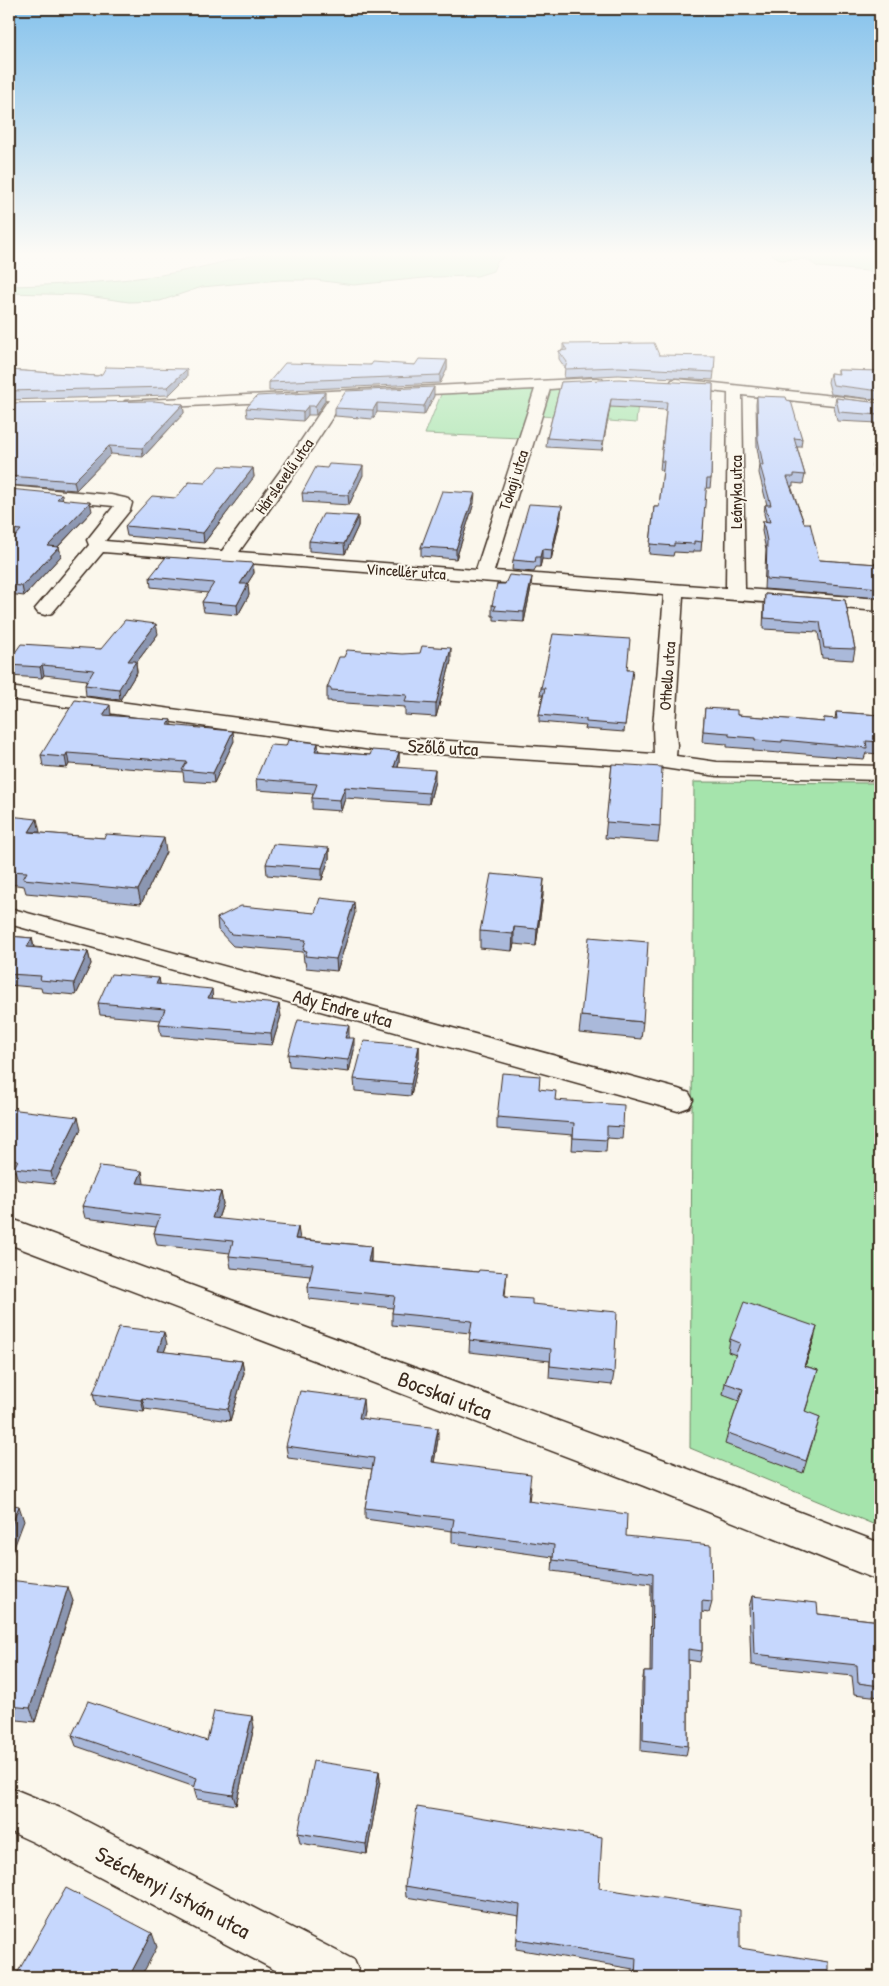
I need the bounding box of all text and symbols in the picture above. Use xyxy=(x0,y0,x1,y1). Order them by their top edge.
street label: Hárslevelű utca xyxy=(250,434,318,518)
street label: Tokaji utca xyxy=(493,447,533,513)
street label: Leányka utca xyxy=(725,455,747,529)
street label: Vincellér utca xyxy=(365,557,447,585)
street label: Othello utca xyxy=(654,641,680,711)
street label: Szőlő utca xyxy=(407,732,479,762)
street label: Ady Endre utca xyxy=(291,982,396,1034)
street label: Bocskai utca xyxy=(394,1363,497,1427)
street label: Széchenyi István utca xyxy=(90,1839,256,1946)

